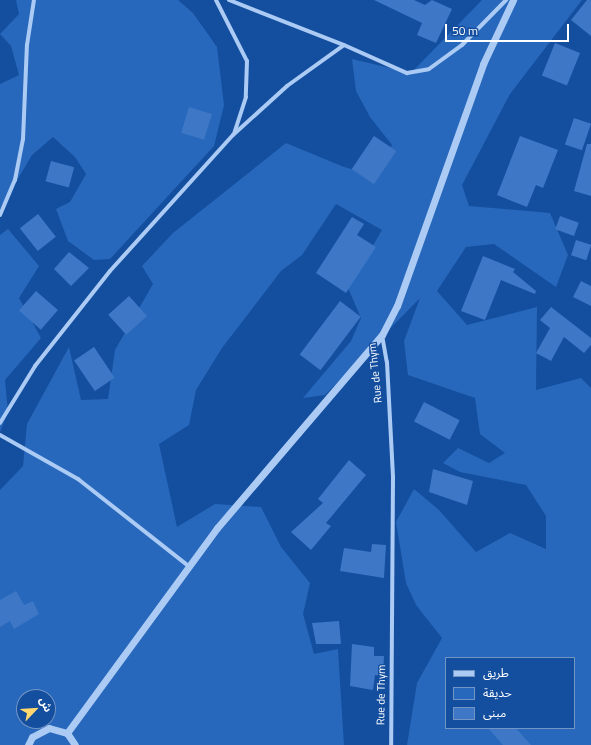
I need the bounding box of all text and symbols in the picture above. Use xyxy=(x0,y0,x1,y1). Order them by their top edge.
scale bar xyxy=(447,16,571,42)
text: 50 m xyxy=(452,21,478,40)
street label: Rue de Thym xyxy=(365,342,385,404)
legend xyxy=(445,657,575,729)
text: طريق xyxy=(483,663,509,682)
street label: Rue de Thym xyxy=(374,665,388,725)
text: حديقة xyxy=(483,683,512,702)
north arrow xyxy=(16,689,56,729)
text: ش xyxy=(36,694,56,715)
text: مبنى xyxy=(483,703,506,722)

